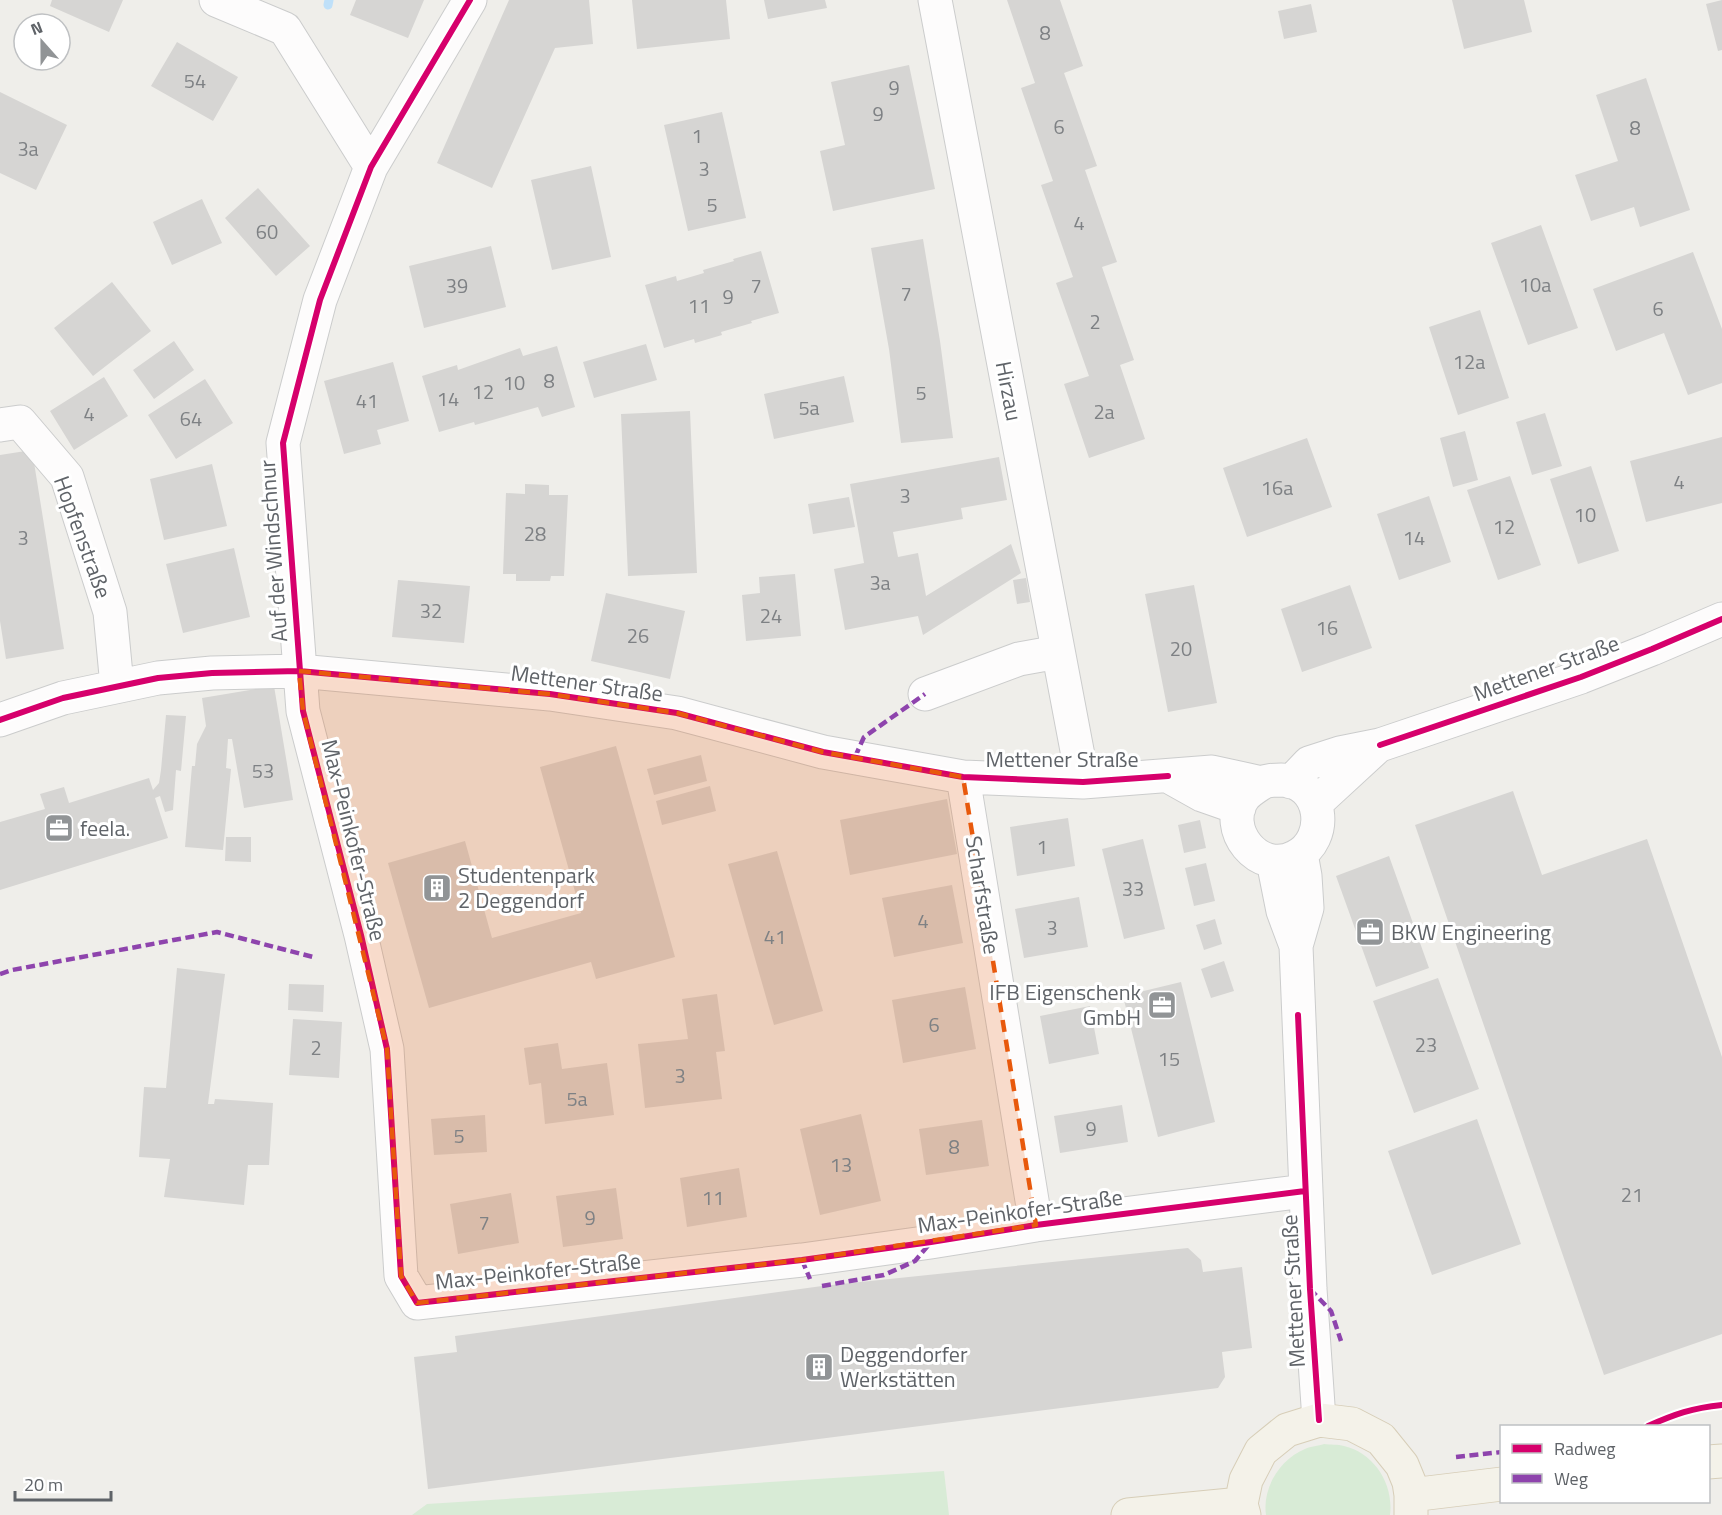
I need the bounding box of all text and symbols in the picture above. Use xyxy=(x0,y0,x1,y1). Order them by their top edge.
north arrow xyxy=(12,12,72,72)
text: N xyxy=(27,15,46,41)
house number: 8 xyxy=(1039,17,1051,48)
house number: 54 xyxy=(184,65,206,96)
house number: 9 xyxy=(888,72,900,103)
house number: 9 xyxy=(872,98,884,129)
house number: 6 xyxy=(1053,111,1065,142)
house number: 8 xyxy=(1629,112,1641,143)
house number: 1 xyxy=(691,120,703,151)
house number: 3a xyxy=(17,133,39,164)
house number: 3 xyxy=(698,153,710,184)
house number: 5 xyxy=(706,189,718,220)
house number: 4 xyxy=(1073,207,1085,238)
house number: 60 xyxy=(256,216,278,247)
house number: 10a xyxy=(1519,269,1551,300)
house number: 39 xyxy=(446,270,468,301)
house number: 7 xyxy=(750,270,762,301)
house number: 7 xyxy=(900,278,912,309)
house number: 9 xyxy=(722,281,734,312)
house number: 11 xyxy=(688,290,710,321)
house number: 6 xyxy=(1652,293,1664,324)
house number: 2 xyxy=(1089,306,1101,337)
house number: 12a xyxy=(1453,346,1485,377)
street label: Hirzau xyxy=(987,358,1031,424)
house number: 8 xyxy=(543,365,555,396)
house number: 10 xyxy=(503,367,525,398)
house number: 12 xyxy=(472,376,494,407)
house number: 5 xyxy=(915,377,927,408)
house number: 14 xyxy=(437,383,459,414)
house number: 41 xyxy=(356,385,378,416)
house number: 5a xyxy=(798,392,820,423)
house number: 2a xyxy=(1093,396,1115,427)
house number: 4 xyxy=(83,398,95,429)
house number: 64 xyxy=(180,403,202,434)
street label: Auf der Windschnur xyxy=(250,458,296,643)
house number: 4 xyxy=(1673,466,1685,497)
street label: Hopfenstraße xyxy=(45,471,121,603)
house number: 16a xyxy=(1261,472,1293,503)
house number: 3 xyxy=(899,480,911,511)
house number: 10 xyxy=(1574,499,1596,530)
house number: 12 xyxy=(1493,511,1515,542)
house number: 28 xyxy=(524,518,546,549)
house number: 3 xyxy=(17,522,29,553)
house number: 14 xyxy=(1403,522,1425,553)
house number: 3a xyxy=(869,567,891,598)
house number: 32 xyxy=(420,595,442,626)
house number: 24 xyxy=(760,600,782,631)
house number: 16 xyxy=(1316,612,1338,643)
house number: 26 xyxy=(627,620,649,651)
street label: Mettener Straße xyxy=(1468,626,1624,710)
house number: 20 xyxy=(1170,633,1192,664)
street label: Mettener Straße xyxy=(509,656,665,710)
street label: Max-Peinkofer-Straße xyxy=(313,736,395,944)
street label: Mettener Straße xyxy=(985,742,1139,776)
house number: 53 xyxy=(252,755,274,786)
place label: feela. xyxy=(80,811,130,845)
office icon: feela. xyxy=(43,812,75,844)
house number: 1 xyxy=(1036,831,1048,862)
street label: Scharfstraße xyxy=(957,833,1009,957)
place label: Studentenpark 2 Deggendorf xyxy=(458,858,596,917)
building icon: Studentenpark 2 Deggendorf xyxy=(421,872,453,904)
house number: 33 xyxy=(1122,873,1144,904)
house number: 4 xyxy=(917,905,929,936)
house number: 3 xyxy=(1046,912,1058,943)
place label: BKW Engineering xyxy=(1391,915,1551,949)
office icon: BKW Engineering xyxy=(1354,916,1386,948)
house number: 41 xyxy=(764,921,786,952)
place label: IFB Eigenschenk GmbH xyxy=(989,975,1141,1034)
office icon: IFB Eigenschenk GmbH xyxy=(1146,989,1178,1021)
house number: 6 xyxy=(928,1009,940,1040)
house number: 23 xyxy=(1415,1029,1437,1060)
house number: 2 xyxy=(310,1032,322,1063)
house number: 15 xyxy=(1158,1043,1180,1074)
house number: 3 xyxy=(674,1060,686,1091)
house number: 5a xyxy=(566,1083,588,1114)
house number: 9 xyxy=(1085,1113,1097,1144)
house number: 5 xyxy=(453,1120,465,1151)
house number: 8 xyxy=(948,1131,960,1162)
house number: 13 xyxy=(830,1149,852,1180)
house number: 21 xyxy=(1621,1179,1643,1210)
street label: Max-Peinkofer-Straße xyxy=(915,1180,1125,1242)
house number: 11 xyxy=(702,1182,724,1213)
house number: 9 xyxy=(584,1202,596,1233)
house number: 7 xyxy=(478,1207,490,1238)
street label: Mettener Straße xyxy=(1272,1214,1314,1368)
street label: Max-Peinkofer-Straße xyxy=(433,1243,643,1299)
place label: Deggendorfer Werkstätten xyxy=(840,1337,968,1396)
building icon: Deggendorfer Werkstätten xyxy=(803,1351,835,1383)
legend xyxy=(1500,1425,1710,1503)
text: Radweg xyxy=(1554,1435,1616,1462)
scale bar xyxy=(15,1464,111,1502)
text: Weg xyxy=(1554,1465,1588,1492)
text: 20 m xyxy=(24,1471,63,1498)

